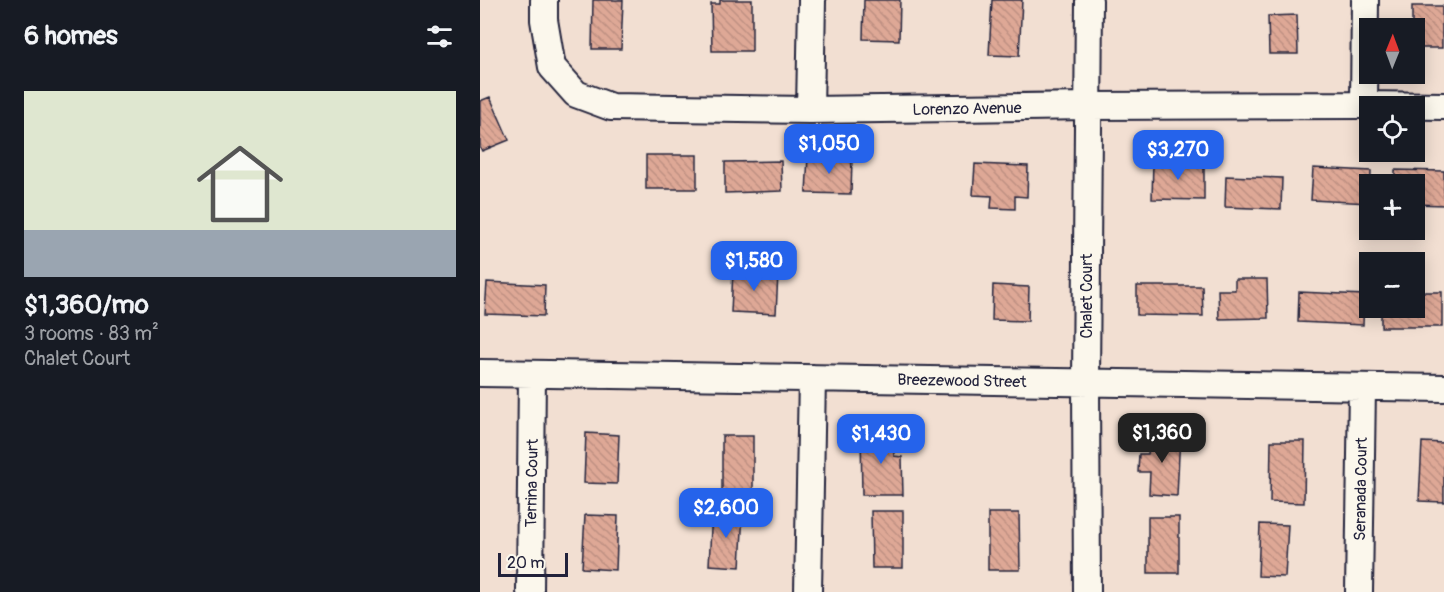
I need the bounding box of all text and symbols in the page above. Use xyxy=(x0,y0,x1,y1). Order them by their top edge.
north arrow xyxy=(1359,18,1425,84)
map controls xyxy=(1359,18,1425,318)
text: 6 homes xyxy=(24,20,118,52)
icon: filters xyxy=(423,20,456,53)
button: locate xyxy=(1359,96,1425,162)
street label: Lorenzo Avenue xyxy=(912,98,1022,120)
pin: $1,050 xyxy=(780,124,878,175)
icon: home xyxy=(186,130,294,238)
pin: $3,270 xyxy=(1129,130,1227,181)
text: $1,050 xyxy=(798,131,860,156)
text: $3,270 xyxy=(1147,137,1209,162)
button: + xyxy=(1359,174,1425,240)
pin: $1,580 xyxy=(705,241,803,292)
text: $1,580 xyxy=(725,248,783,273)
button: − xyxy=(1359,252,1425,318)
street label: Chalet Court xyxy=(1077,253,1097,339)
text: $1,360/mo xyxy=(24,289,149,321)
text: 3 rooms · 83 m² xyxy=(24,321,159,346)
text: Chalet Court xyxy=(24,346,130,371)
street label: Breezewood Street xyxy=(897,370,1027,392)
pin: $1,360 xyxy=(1113,413,1211,464)
pin: $1,430 xyxy=(832,414,930,465)
text: $1,360 xyxy=(1132,420,1192,445)
text: $1,430 xyxy=(851,421,911,446)
street label: Seranada Court xyxy=(1350,436,1372,541)
street label: Terrina Court xyxy=(521,438,543,527)
pin: $2,600 xyxy=(677,488,775,539)
text: $2,600 xyxy=(693,495,759,520)
scale bar xyxy=(498,550,568,578)
text: 20 m xyxy=(507,553,545,573)

